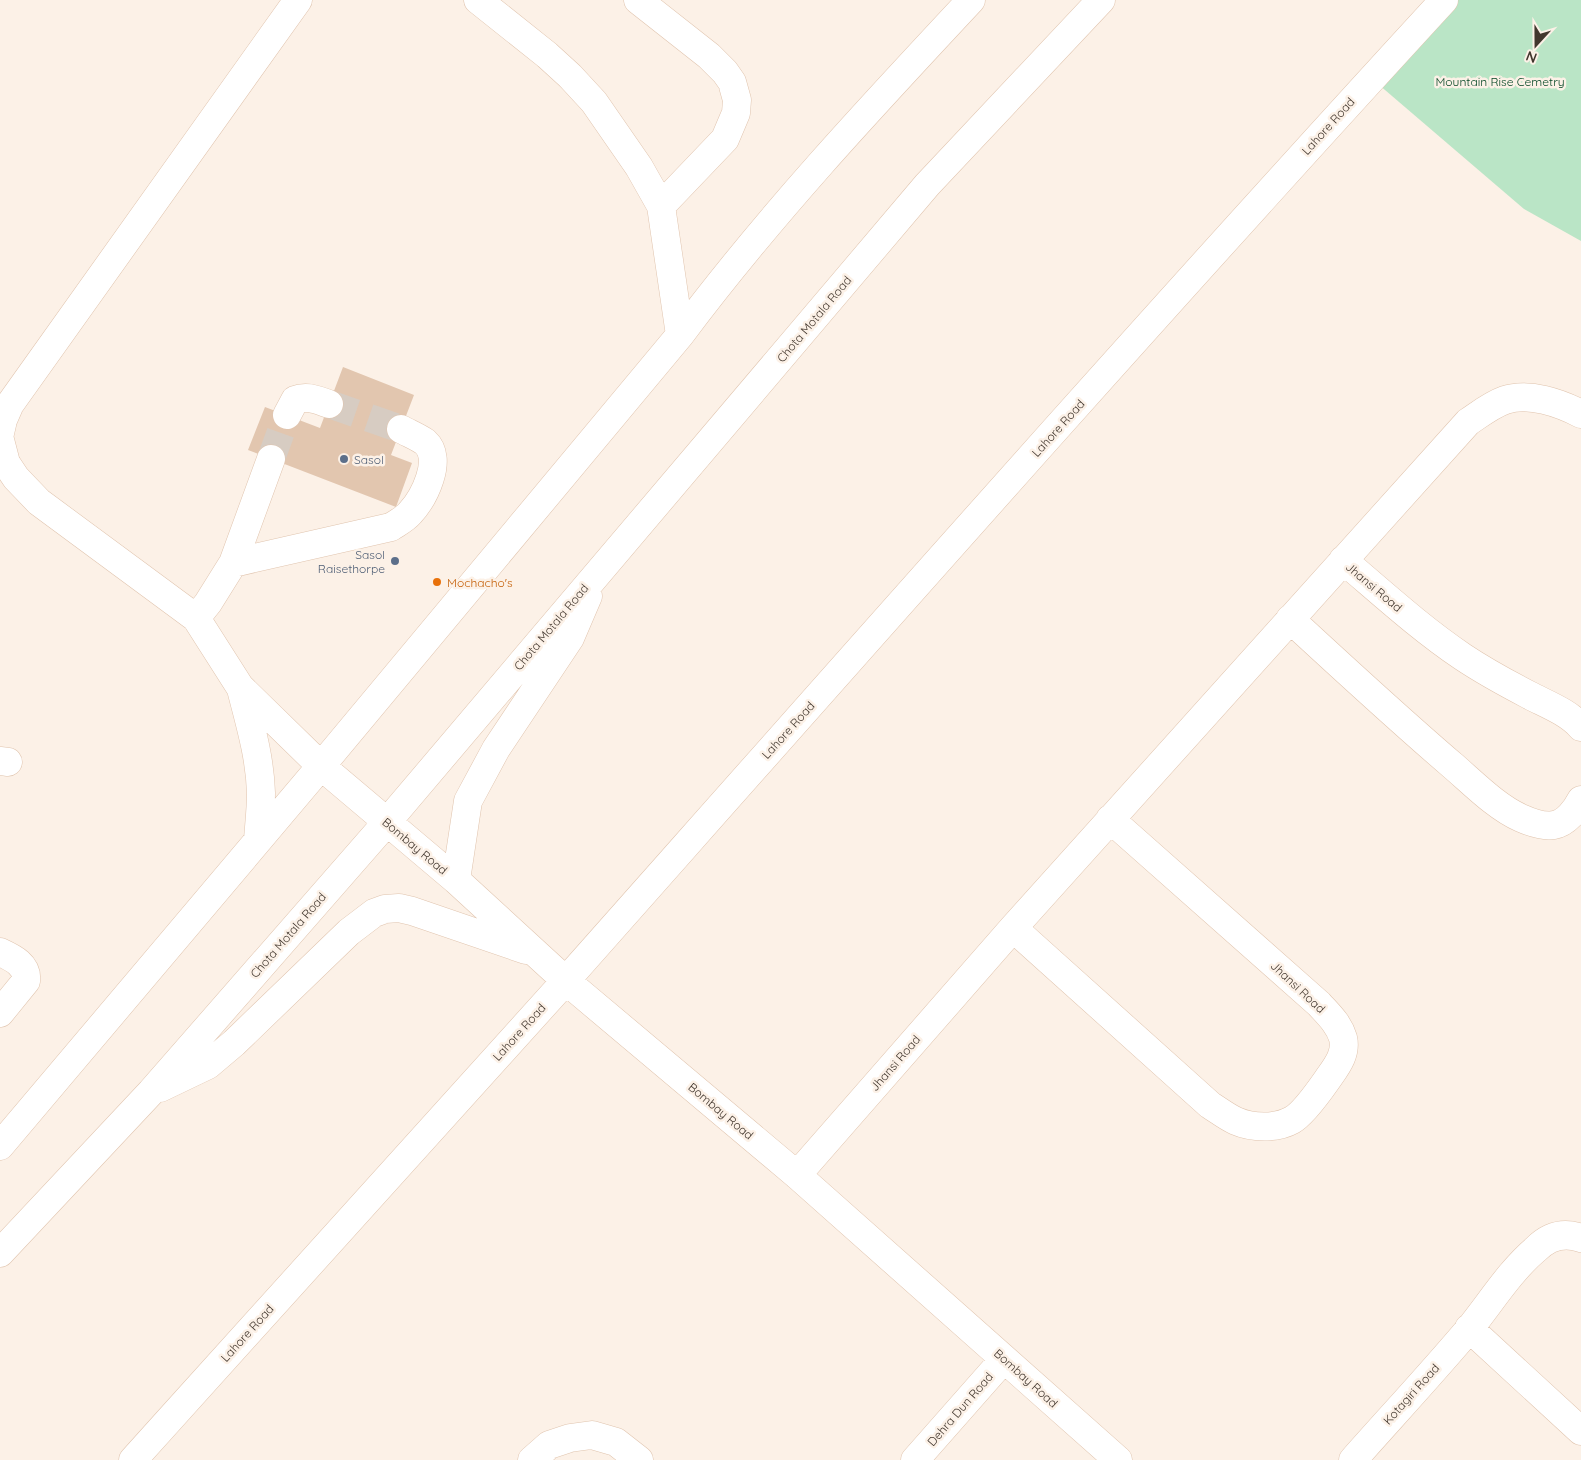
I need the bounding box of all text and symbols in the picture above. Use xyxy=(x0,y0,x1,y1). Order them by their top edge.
north arrow xyxy=(1511,20,1561,70)
text: N xyxy=(1523,47,1539,67)
park label: Mountain Rise Cemetry xyxy=(1435,74,1565,89)
street label: Lahore Road xyxy=(1298,94,1358,158)
street label: Chota Motala Road xyxy=(774,273,854,365)
street label: Lahore Road xyxy=(1028,396,1088,460)
place label: Sasol xyxy=(354,452,384,467)
marker: Sasol xyxy=(338,453,350,465)
place label: Sasol Raisethorpe xyxy=(318,547,385,576)
marker: Sasol Raisethorpe xyxy=(389,555,401,567)
street label: Jhansi Road xyxy=(1343,559,1405,615)
place label: Mochacho's xyxy=(447,575,513,590)
marker: Mochacho's xyxy=(431,576,443,588)
street label: Chota Motala Road xyxy=(511,581,591,673)
street label: Lahore Road xyxy=(758,698,818,762)
street label: Bombay Road xyxy=(379,814,451,878)
street label: Chota Motala Road xyxy=(247,889,329,981)
street label: Jhansi Road xyxy=(1268,958,1328,1016)
street label: Lahore Road xyxy=(489,1000,549,1064)
street label: Jhansi Road xyxy=(867,1032,923,1094)
street label: Bombay Road xyxy=(685,1079,757,1143)
street label: Lahore Road xyxy=(217,1301,277,1365)
street label: Bombay Road xyxy=(991,1346,1061,1410)
street label: Kotagiri Road xyxy=(1380,1360,1442,1428)
street label: Dehra Dun Road xyxy=(924,1369,996,1449)

